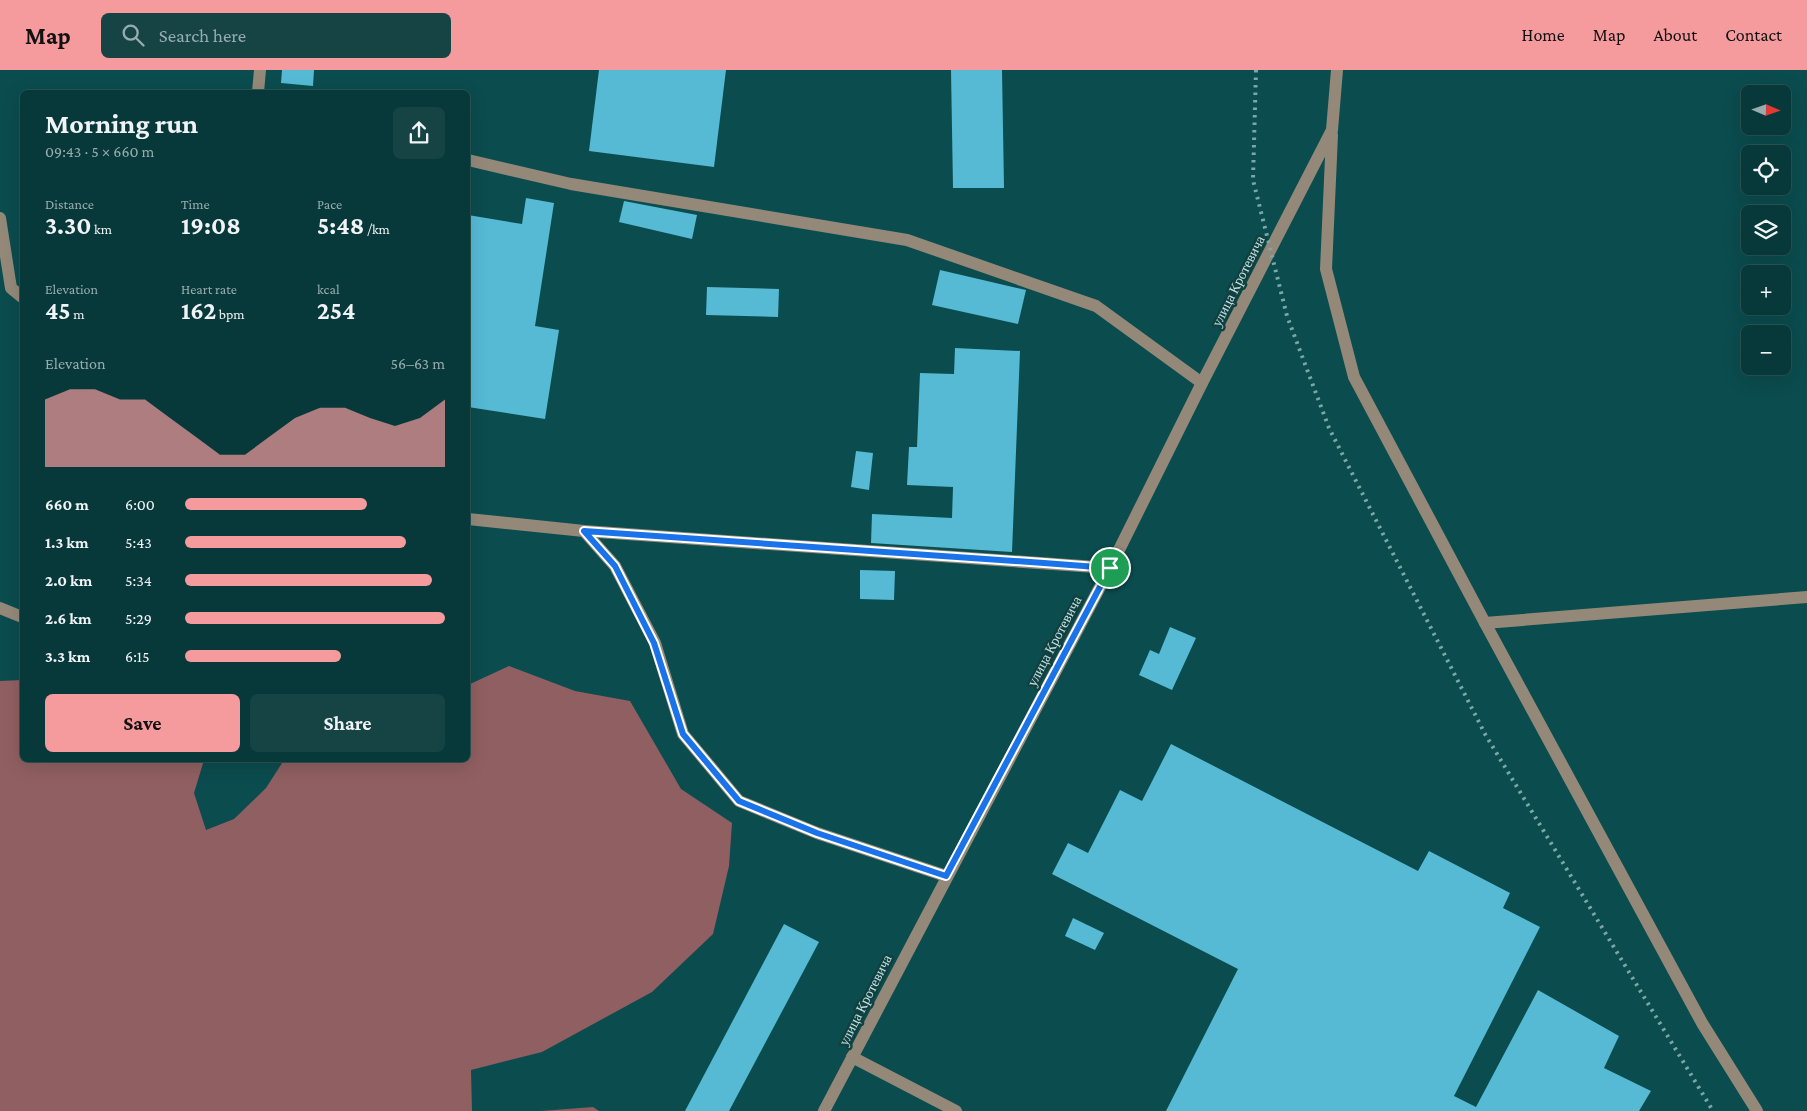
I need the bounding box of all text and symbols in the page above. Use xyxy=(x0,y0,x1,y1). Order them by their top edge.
search box xyxy=(101,13,451,58)
icon: search xyxy=(119,21,147,49)
text: Map xyxy=(25,22,71,49)
text: Search here xyxy=(159,25,246,46)
text: Home xyxy=(1522,25,1565,45)
text: Map xyxy=(1593,25,1625,45)
text: About xyxy=(1653,25,1697,45)
text: Contact xyxy=(1725,25,1782,45)
north arrow xyxy=(1741,85,1791,135)
map controls xyxy=(1741,85,1791,375)
button: share xyxy=(393,107,445,159)
text: Morning run xyxy=(45,108,198,139)
text: 09:43 · 5 × 660 m xyxy=(45,143,154,160)
button: locate xyxy=(1741,145,1791,195)
text: Distance xyxy=(45,196,94,212)
text: Time xyxy=(181,196,210,212)
text: Pace xyxy=(317,196,342,212)
button: layers xyxy=(1741,205,1791,255)
text: 3.30 xyxy=(45,212,91,239)
text: 19:08 xyxy=(181,212,241,239)
text: 5:48 xyxy=(317,212,364,239)
text: km xyxy=(91,221,112,237)
text: /km xyxy=(364,221,390,237)
street label: улица Кротевича xyxy=(1208,232,1268,329)
button: + xyxy=(1741,265,1791,315)
text: Elevation xyxy=(45,281,98,297)
text: Heart rate xyxy=(181,281,237,297)
text: kcal xyxy=(317,281,340,297)
text: 45 xyxy=(45,297,71,324)
text: 162 xyxy=(181,297,216,324)
text: 254 xyxy=(317,297,355,324)
text: m xyxy=(71,306,85,322)
text: bpm xyxy=(216,306,245,322)
button: − xyxy=(1741,325,1791,375)
text: Elevation xyxy=(45,355,106,372)
text: 56–63 m xyxy=(391,355,445,372)
text: 660 m xyxy=(45,496,89,513)
text: 6:00 xyxy=(125,496,155,513)
text: 1.3 km xyxy=(45,534,89,551)
text: 5:43 xyxy=(125,534,152,551)
pin xyxy=(1089,547,1131,589)
icon: arrive xyxy=(1096,554,1124,582)
text: 2.0 km xyxy=(45,572,92,589)
text: 5:34 xyxy=(125,572,152,589)
street label: улица Кротевича xyxy=(1023,592,1085,689)
text: 2.6 km xyxy=(45,610,92,627)
text: 5:29 xyxy=(125,610,152,627)
text: 3.3 km xyxy=(45,648,90,665)
text: 6:15 xyxy=(125,648,150,665)
button: Save xyxy=(45,694,240,752)
button: Share xyxy=(250,694,445,752)
street label: улица Кротевича xyxy=(835,951,895,1048)

